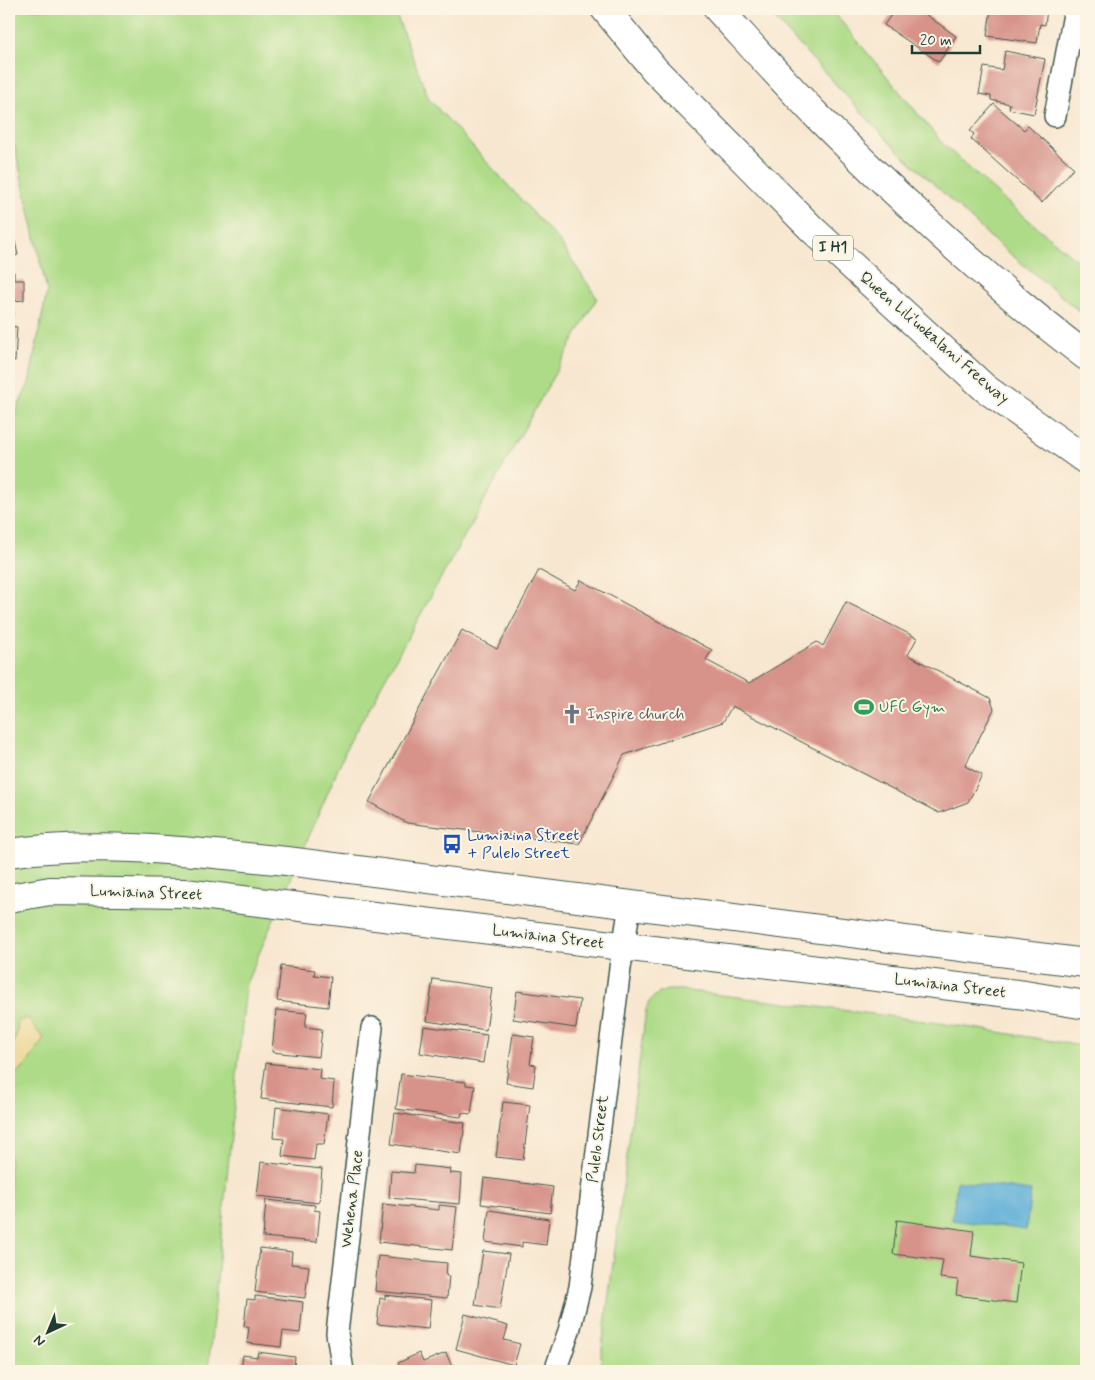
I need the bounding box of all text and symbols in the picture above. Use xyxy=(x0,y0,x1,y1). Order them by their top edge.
scale bar xyxy=(912,22,980,54)
text: 20 m xyxy=(920,31,952,51)
road number: I H1 xyxy=(813,236,853,260)
street label: Queen Liliʻuokalani Freeway xyxy=(855,267,1013,409)
sports icon: UFC Gym xyxy=(853,696,875,718)
place label: UFC Gym xyxy=(879,697,945,718)
church icon: Inspire church xyxy=(561,703,583,725)
place label: Inspire church xyxy=(587,704,684,725)
place label: Lumiaina Street + Pulelo Street xyxy=(467,825,579,864)
bus stop icon: Lumiaina Street + Pulelo Street xyxy=(441,833,463,855)
street label: Lumiaina Street xyxy=(90,881,202,905)
street label: Lumiaina Street xyxy=(491,920,605,954)
street label: Lumiaina Street xyxy=(893,969,1007,1003)
street label: Pulelo Street xyxy=(582,1094,614,1184)
street label: Wehena Place xyxy=(336,1149,368,1249)
north arrow xyxy=(22,1308,72,1358)
text: N xyxy=(30,1331,49,1350)

